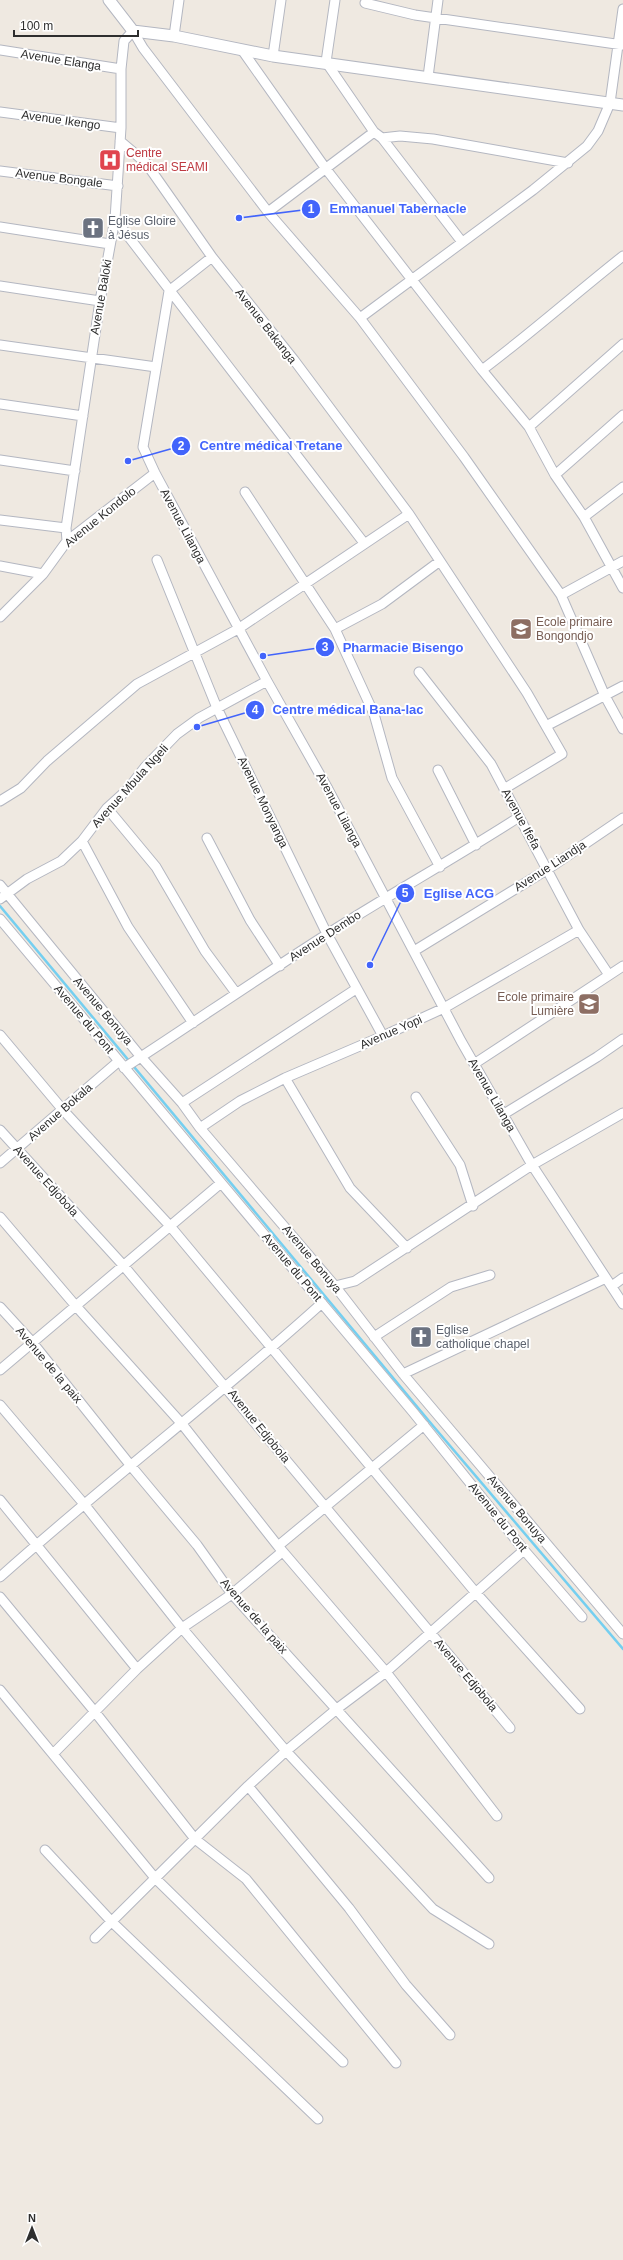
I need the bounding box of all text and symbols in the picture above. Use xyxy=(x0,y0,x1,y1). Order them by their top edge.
scale bar xyxy=(14,12,138,38)
text: 100 m xyxy=(20,19,53,33)
street label: Avenue Elanga xyxy=(20,47,103,73)
street label: Avenue Ikengo xyxy=(20,108,102,133)
place label: Centre médical SEAMI xyxy=(126,146,208,174)
hospital icon: Centre médical SEAMI xyxy=(97,147,123,173)
street label: Avenue Bongale xyxy=(15,166,104,190)
callout: Emmanuel Tabernacle xyxy=(301,196,474,221)
text: Emmanuel Tabernacle xyxy=(329,201,467,216)
text: 1 xyxy=(308,202,315,216)
place label: Eglise Gloire à Jésus xyxy=(108,214,176,242)
church icon: Eglise Gloire à Jésus xyxy=(80,215,106,241)
street label: Avenue Baloki xyxy=(87,258,115,336)
street label: Avenue Bakanga xyxy=(232,286,300,366)
callout: Centre médical Tretane xyxy=(171,433,350,458)
text: Centre médical Tretane xyxy=(199,438,343,453)
text: 2 xyxy=(178,439,185,453)
street label: Avenue Kondolo xyxy=(61,484,139,550)
street label: Avenue Lilanga xyxy=(157,486,209,566)
place label: Ecole primaire Bongondjo xyxy=(536,615,613,643)
school or university icon: Ecole primaire Bongondjo xyxy=(508,616,534,642)
callout: Pharmacie Bisengo xyxy=(315,634,471,659)
text: 3 xyxy=(322,640,329,654)
text: Pharmacie Bisengo xyxy=(343,640,463,655)
callout: Centre médical Bana-lac xyxy=(245,697,432,722)
text: Centre médical Bana-lac xyxy=(272,702,424,717)
text: 4 xyxy=(252,703,259,717)
street label: Avenue Mbula Ngeli xyxy=(89,741,171,831)
street label: Avenue Monyanga xyxy=(235,754,291,850)
street label: Avenue Lilanga xyxy=(313,770,365,850)
street label: Avenue Ifefa xyxy=(499,786,544,852)
street label: Avenue Liandja xyxy=(512,837,589,894)
callout: Eglise ACG xyxy=(395,881,502,906)
text: 5 xyxy=(402,886,409,900)
text: Eglise ACG xyxy=(424,886,494,901)
street label: Avenue Dembo xyxy=(287,907,364,964)
street label: Avenue Bonuya xyxy=(70,974,136,1048)
street label: Avenue du Pont xyxy=(51,982,117,1057)
place label: Ecole primaire Lumière xyxy=(497,990,574,1018)
school or university icon: Ecole primaire Lumière xyxy=(576,991,602,1017)
street label: Avenue Yopi xyxy=(358,1012,424,1052)
street label: Avenue Lilanga xyxy=(465,1056,519,1135)
street label: Avenue Bokala xyxy=(25,1080,95,1144)
street label: Avenue Edjobola xyxy=(11,1143,82,1220)
street label: Avenue Bonuya xyxy=(279,1222,345,1296)
street label: Avenue du Pont xyxy=(259,1230,325,1305)
place label: Eglise catholique chapel xyxy=(436,1323,529,1351)
street label: Avenue de la paix xyxy=(13,1324,85,1406)
church icon: Eglise catholique chapel xyxy=(408,1324,434,1350)
street label: Avenue Edjobola xyxy=(225,1386,293,1466)
street label: Avenue Bonuya xyxy=(484,1472,550,1546)
street label: Avenue du Pont xyxy=(466,1479,531,1555)
street label: Avenue de la paix xyxy=(217,1575,291,1657)
street label: Avenue Edjobola xyxy=(432,1636,501,1714)
north arrow xyxy=(12,2208,52,2248)
text: N xyxy=(28,2212,36,2224)

